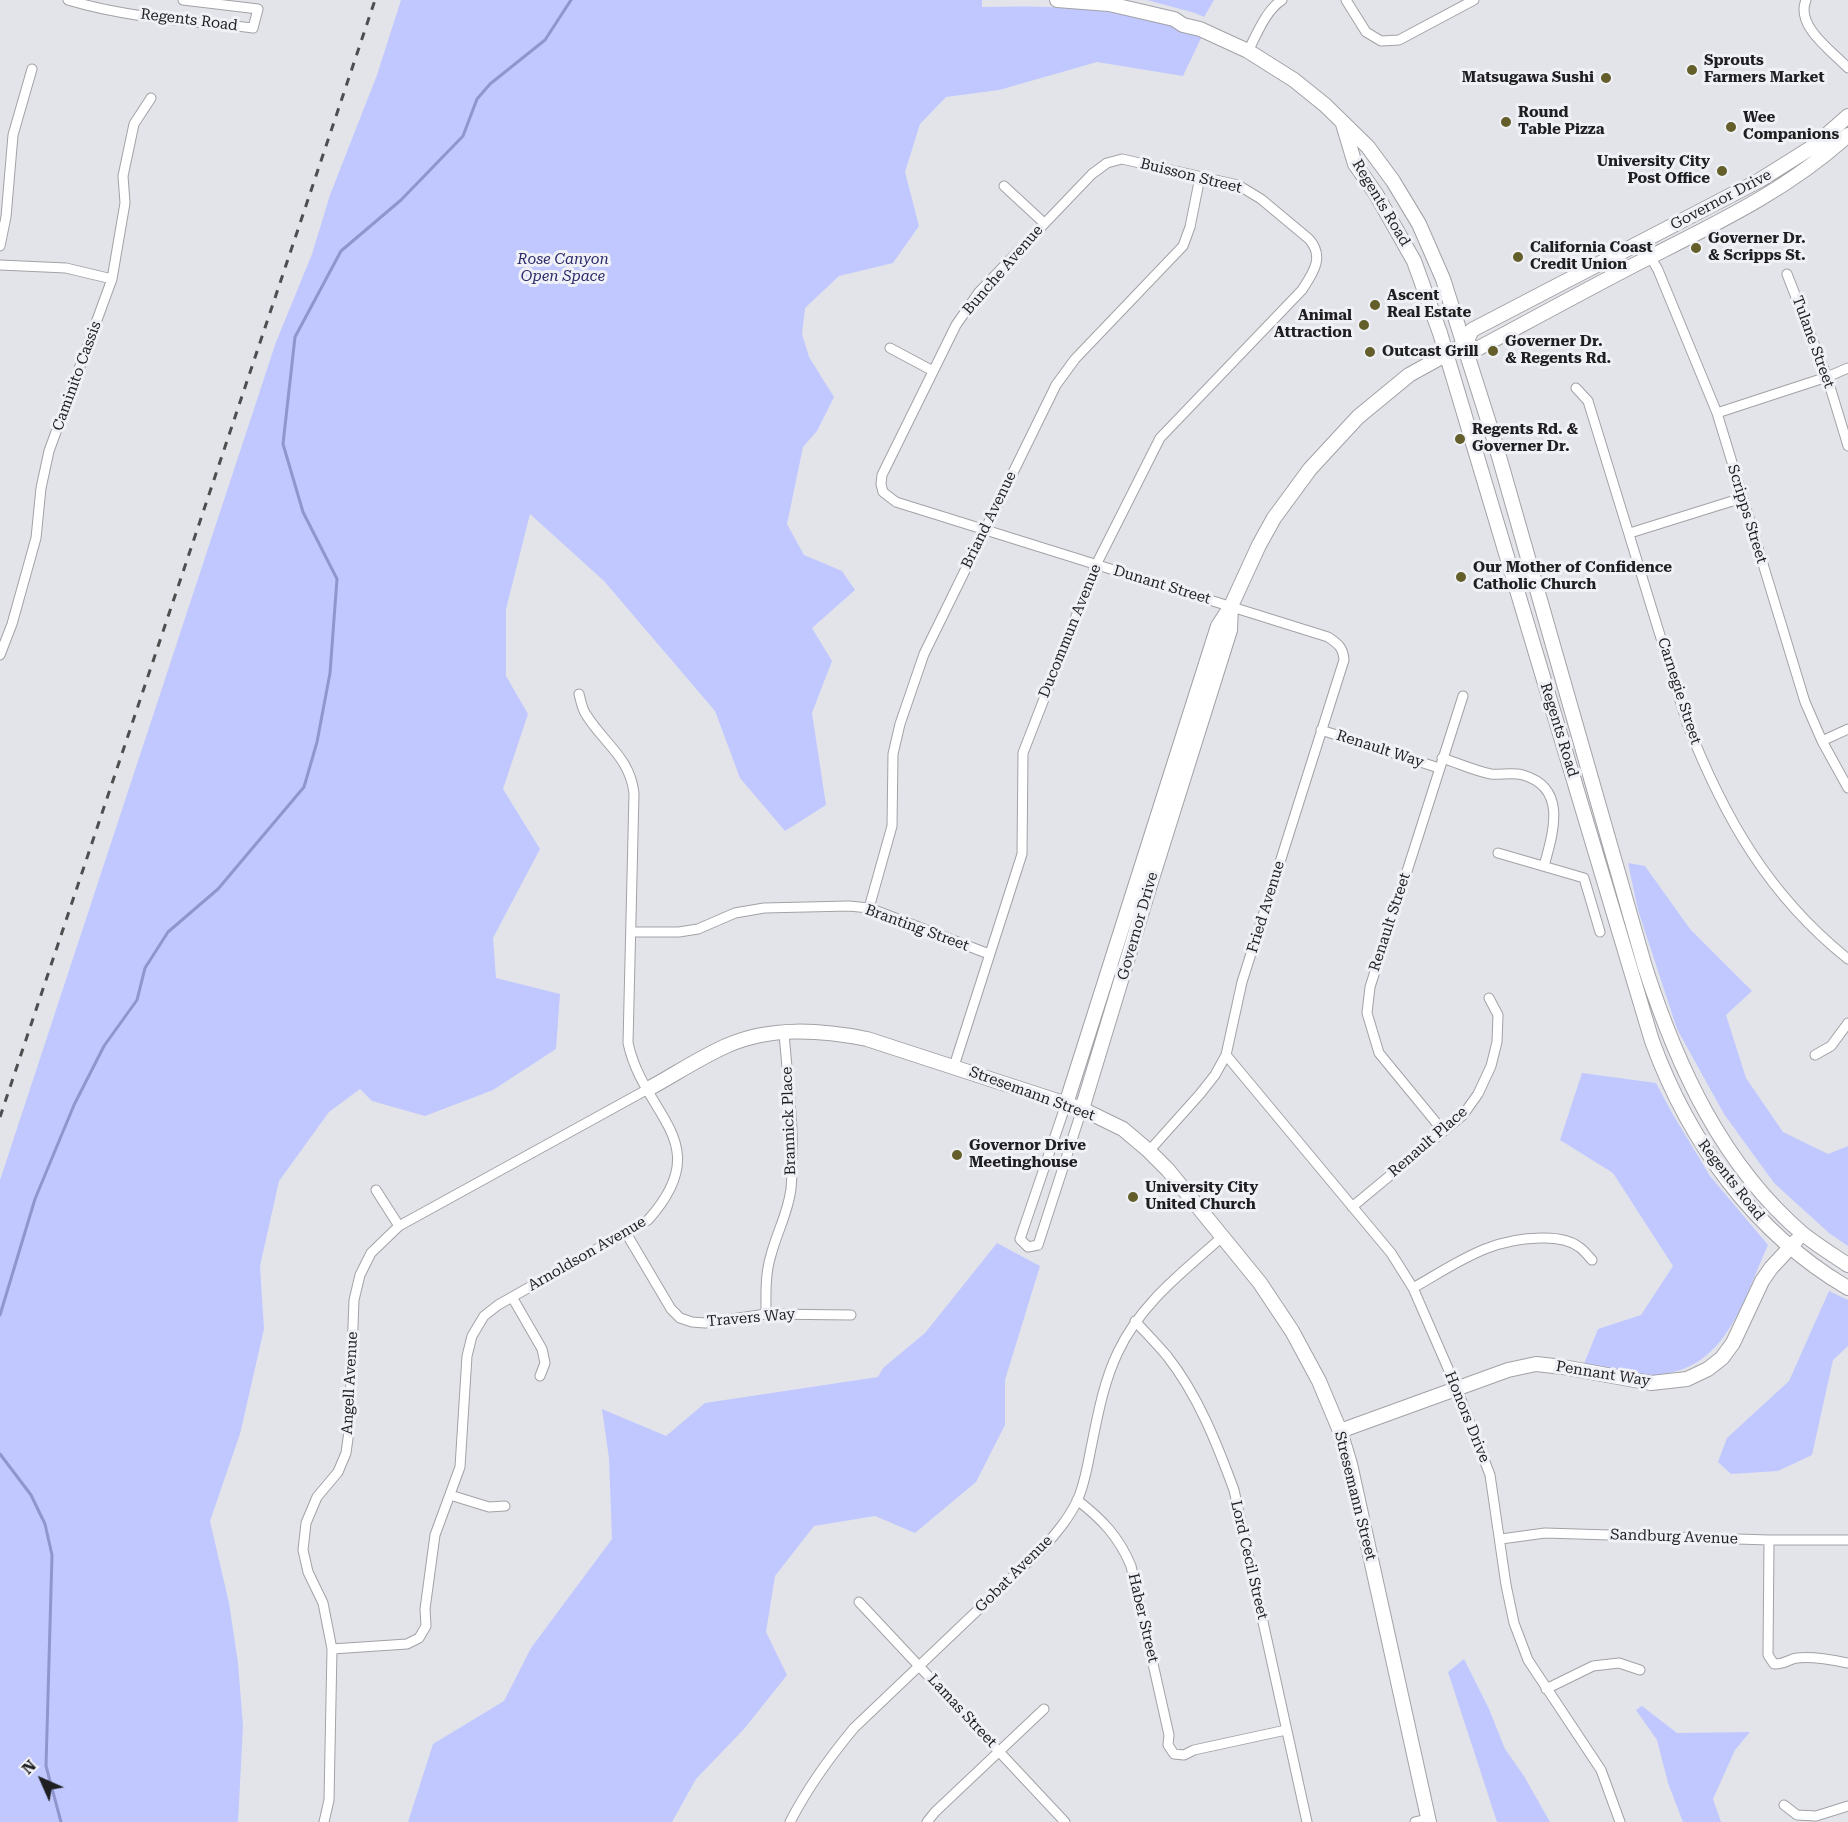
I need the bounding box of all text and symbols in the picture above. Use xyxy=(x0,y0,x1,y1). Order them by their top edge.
street label: Regents Road xyxy=(139,5,239,35)
place label: Sprouts Farmers Market xyxy=(1704,52,1824,87)
marker: Sprouts Farmers Market xyxy=(1685,63,1699,77)
place label: Matsugawa Sushi xyxy=(1462,69,1594,87)
marker: Matsugawa Sushi xyxy=(1599,71,1613,85)
place label: Round Table Pizza xyxy=(1518,104,1604,139)
place label: Wee Companions xyxy=(1743,109,1839,144)
marker: Round Table Pizza xyxy=(1499,115,1513,129)
marker: Wee Companions xyxy=(1724,120,1738,134)
place label: University City Post Office xyxy=(1597,153,1710,188)
street label: Buisson Street xyxy=(1138,155,1244,197)
street label: Regents Road xyxy=(1348,156,1414,250)
marker: University City Post Office xyxy=(1715,164,1729,178)
street label: Governor Drive xyxy=(1667,166,1775,234)
street label: Bunche Avenue xyxy=(959,222,1047,318)
place label: Governer Dr. & Scripps St. xyxy=(1708,230,1806,265)
place label: California Coast Credit Union xyxy=(1530,239,1653,274)
marker: Governer Dr. & Scripps St. xyxy=(1689,241,1703,255)
marker: California Coast Credit Union xyxy=(1511,250,1525,264)
park label: Rose Canyon Open Space xyxy=(517,251,609,286)
place label: Ascent Real Estate xyxy=(1387,287,1471,322)
street label: Tulane Street xyxy=(1788,293,1838,391)
marker: Ascent Real Estate xyxy=(1368,298,1382,312)
place label: Animal Attraction xyxy=(1274,307,1352,342)
marker: Animal Attraction xyxy=(1357,318,1371,332)
street label: Caminito Cassis xyxy=(49,319,105,433)
place label: Governer Dr. & Regents Rd. xyxy=(1505,333,1611,368)
place label: Outcast Grill xyxy=(1382,343,1478,361)
marker: Governer Dr. & Regents Rd. xyxy=(1486,344,1500,358)
marker: Outcast Grill xyxy=(1363,345,1377,359)
place label: Regents Rd. & Governer Dr. xyxy=(1472,421,1578,456)
marker: Regents Rd. & Governer Dr. xyxy=(1453,432,1467,446)
street label: Scripps Street xyxy=(1723,462,1771,566)
street label: Briand Avenue xyxy=(958,468,1020,572)
place label: Our Mother of Confidence Catholic Church xyxy=(1473,559,1672,594)
street label: Ducommun Avenue xyxy=(1035,562,1105,700)
street label: Dunant Street xyxy=(1111,562,1213,608)
marker: Our Mother of Confidence Catholic Church xyxy=(1454,570,1468,584)
street label: Carnegie Street xyxy=(1653,635,1705,747)
street label: Regents Road xyxy=(1536,681,1582,779)
street label: Renault Way xyxy=(1334,726,1426,772)
street label: Fried Avenue xyxy=(1243,859,1289,955)
street label: Governor Drive xyxy=(1114,870,1162,982)
street label: Renault Street xyxy=(1366,870,1414,974)
street label: Branting Street xyxy=(863,901,971,955)
street label: Stresemann Street xyxy=(967,1063,1097,1125)
street label: Brannick Place xyxy=(778,1066,800,1176)
street label: Renault Place xyxy=(1385,1103,1471,1181)
street label: Regents Road xyxy=(1694,1136,1768,1224)
place label: Governor Drive Meetinghouse xyxy=(969,1137,1086,1172)
marker: Governor Drive Meetinghouse xyxy=(950,1148,964,1162)
place label: University City United Church xyxy=(1145,1179,1258,1214)
marker: University City United Church xyxy=(1126,1190,1140,1204)
street label: Arnoldson Avenue xyxy=(525,1213,649,1295)
street label: Travers Way xyxy=(706,1305,796,1331)
street label: Angell Avenue xyxy=(338,1331,362,1435)
street label: Pennant Way xyxy=(1555,1358,1651,1390)
street label: Honors Drive xyxy=(1441,1369,1493,1465)
street label: Stresemann Street xyxy=(1330,1430,1380,1562)
street label: Lord Cecil Street xyxy=(1227,1499,1271,1621)
street label: Sandburg Avenue xyxy=(1610,1526,1738,1548)
street label: Gobat Avenue xyxy=(972,1532,1056,1616)
street label: Haber Street xyxy=(1124,1571,1162,1665)
street label: Lamas Street xyxy=(924,1671,1000,1751)
north arrow xyxy=(12,1750,72,1810)
text: N xyxy=(18,1756,40,1778)

